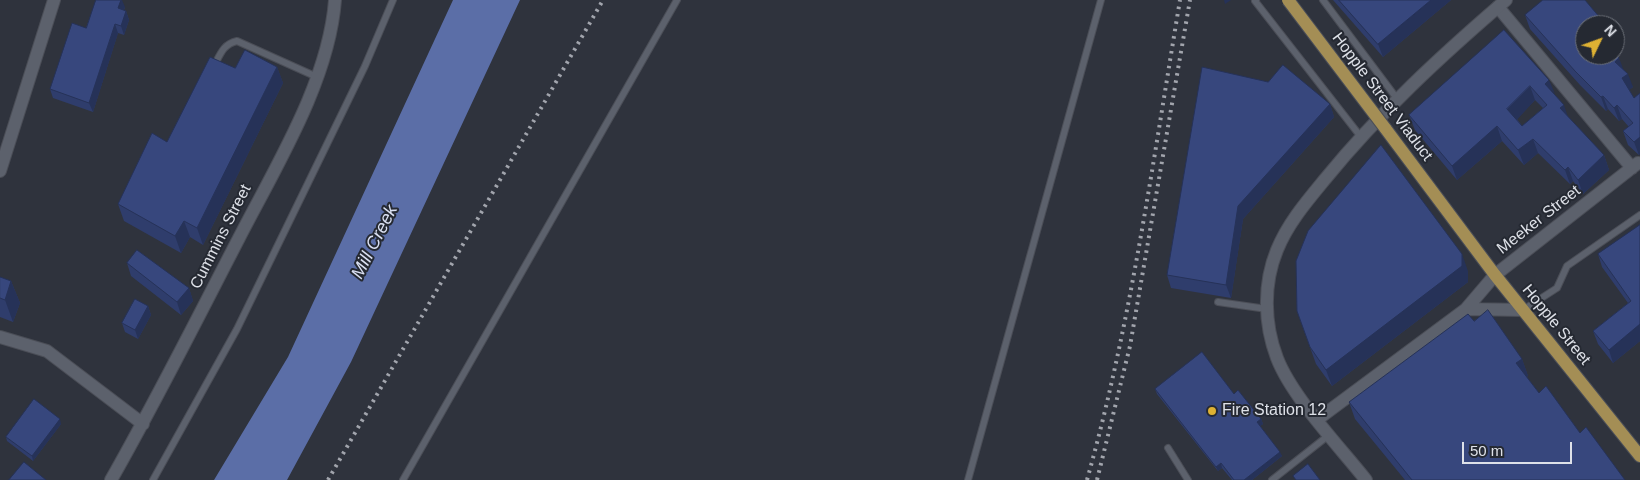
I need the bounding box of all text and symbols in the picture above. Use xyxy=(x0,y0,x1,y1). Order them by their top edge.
north arrow xyxy=(1575,15,1625,65)
text: N xyxy=(1601,22,1620,40)
street label: Hopple Street Viaduct xyxy=(1328,29,1436,165)
street label: Cummins Street xyxy=(186,182,256,292)
street label: Meeker Street xyxy=(1493,182,1585,258)
water label: Mill Creek xyxy=(347,201,403,283)
street label: Hopple Street xyxy=(1518,281,1594,369)
place label: Fire Station 12 xyxy=(1222,401,1326,421)
marker: Fire Station 12 xyxy=(1206,405,1218,417)
scale bar xyxy=(1465,432,1575,464)
text: 50 m xyxy=(1470,442,1503,459)

